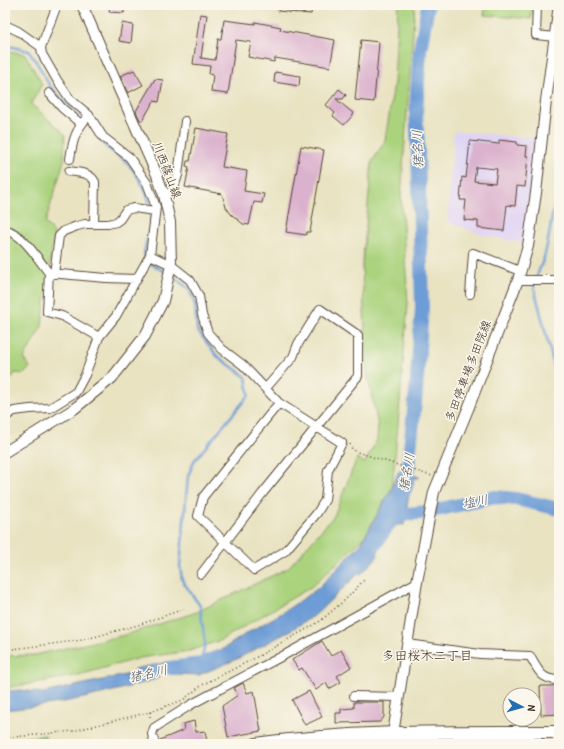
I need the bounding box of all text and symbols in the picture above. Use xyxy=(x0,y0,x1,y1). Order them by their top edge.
water label: 猪名川 xyxy=(407,129,427,169)
street label: 川西篠山線 xyxy=(149,139,186,201)
street label: 多田停車場多田院線 xyxy=(440,317,495,424)
water label: 猪名川 xyxy=(394,451,418,493)
water label: 塩川 xyxy=(461,490,489,512)
district label: 多田桜木二丁目 xyxy=(381,646,473,664)
water label: 猪名川 xyxy=(127,660,169,686)
north arrow xyxy=(502,687,542,727)
text: N xyxy=(525,704,539,712)

